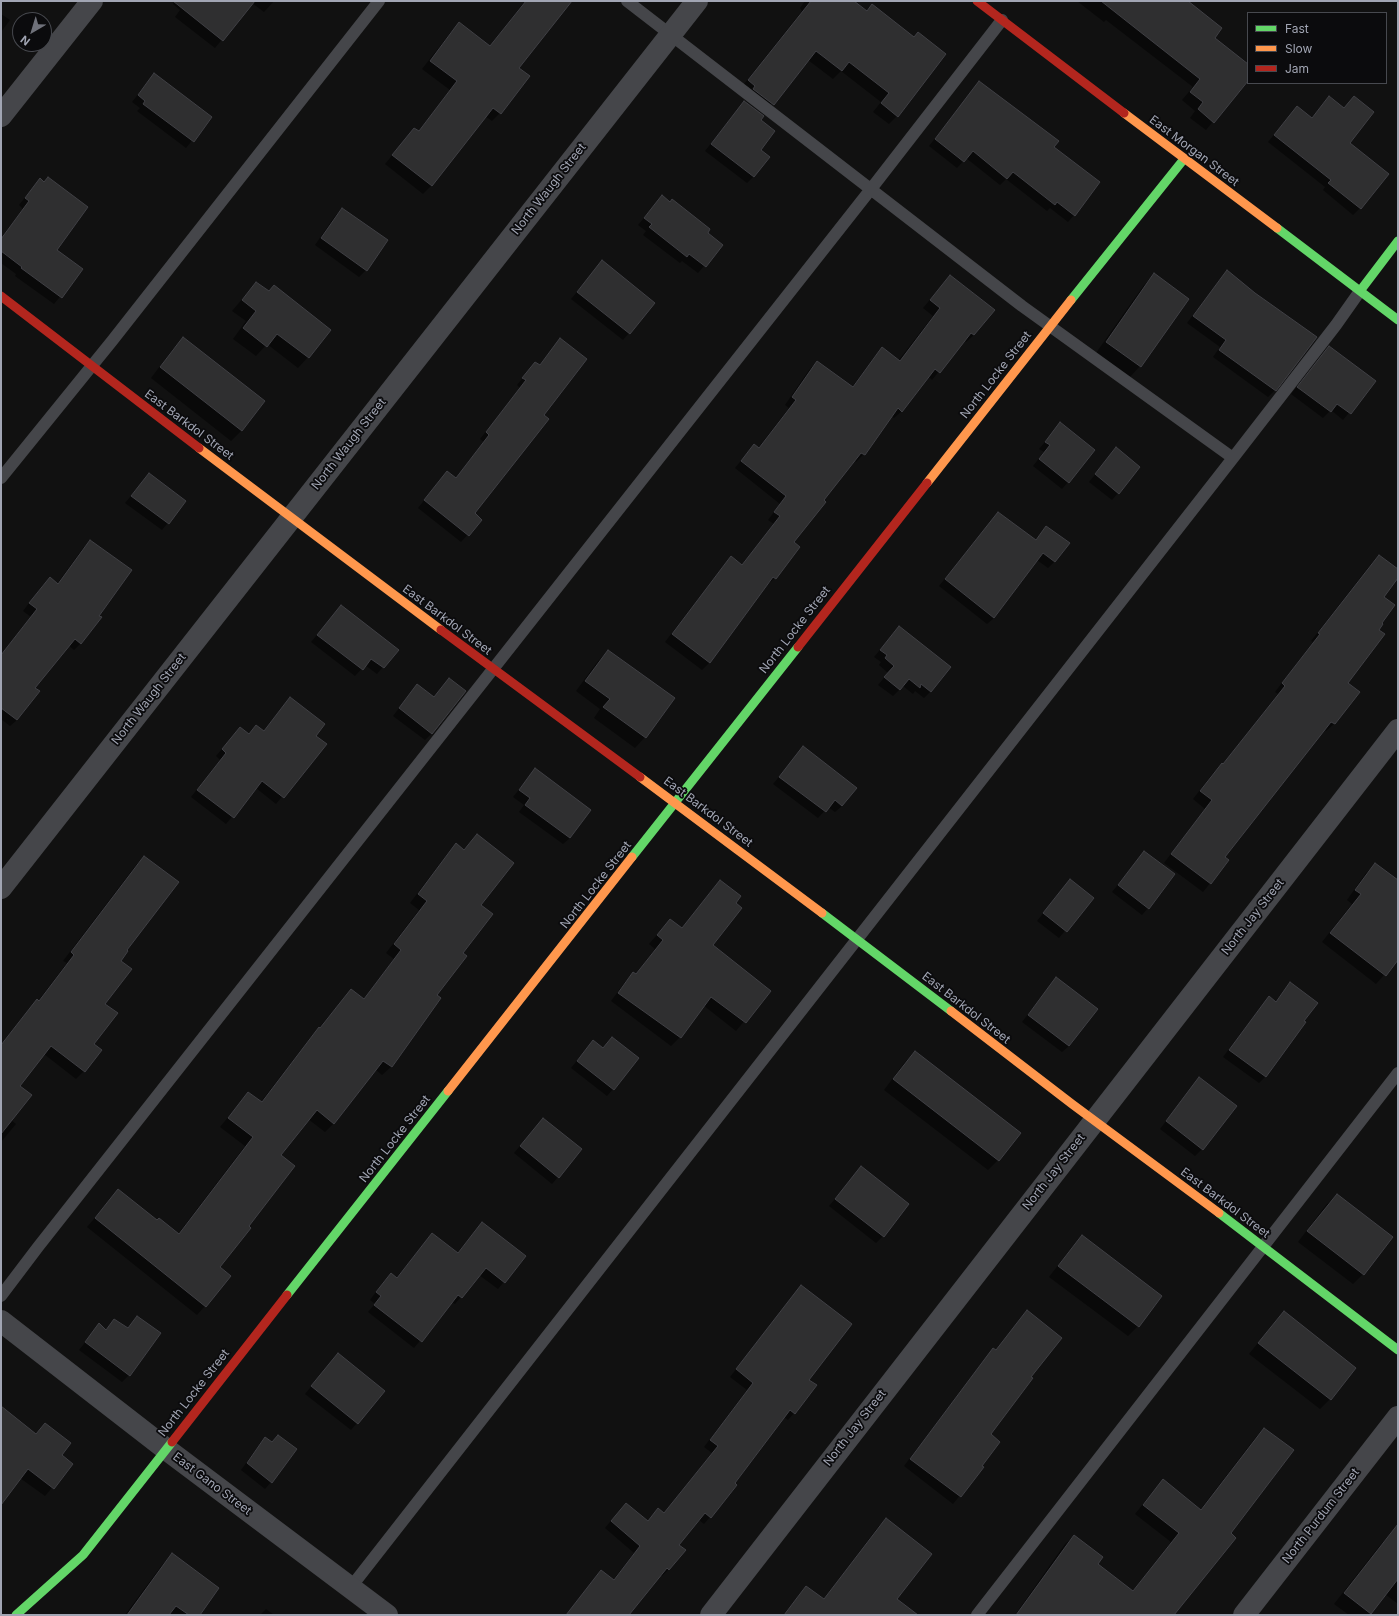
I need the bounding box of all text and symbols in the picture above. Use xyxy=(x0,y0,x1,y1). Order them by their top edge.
north arrow xyxy=(12,12,52,52)
legend xyxy=(1247,12,1387,84)
text: Fast xyxy=(1285,21,1309,36)
text: N xyxy=(18,33,33,49)
text: Slow xyxy=(1285,41,1312,56)
text: Jam xyxy=(1285,61,1309,76)
street label: East Morgan Street xyxy=(1146,113,1242,189)
street label: North Waugh Street xyxy=(509,140,589,238)
street label: North Locke Street xyxy=(957,329,1035,421)
street label: East Barkdol Street xyxy=(142,387,236,463)
street label: North Waugh Street xyxy=(309,395,389,493)
street label: East Barkdol Street xyxy=(400,582,494,658)
street label: North Locke Street xyxy=(756,584,834,676)
street label: North Waugh Street xyxy=(109,650,189,748)
street label: East Barkdol Street xyxy=(661,774,755,850)
street label: North Locke Street xyxy=(557,839,635,931)
street label: North Jay Street xyxy=(1219,876,1287,958)
street label: East Barkdol Street xyxy=(919,969,1013,1047)
street label: North Locke Street xyxy=(356,1093,434,1185)
street label: North Jay Street xyxy=(1020,1131,1088,1213)
street label: East Barkdol Street xyxy=(1178,1165,1272,1241)
street label: North Locke Street xyxy=(155,1347,233,1439)
street label: North Jay Street xyxy=(821,1387,889,1469)
street label: East Gano Street xyxy=(170,1450,254,1518)
street label: North Purdum Street xyxy=(1279,1466,1363,1566)

